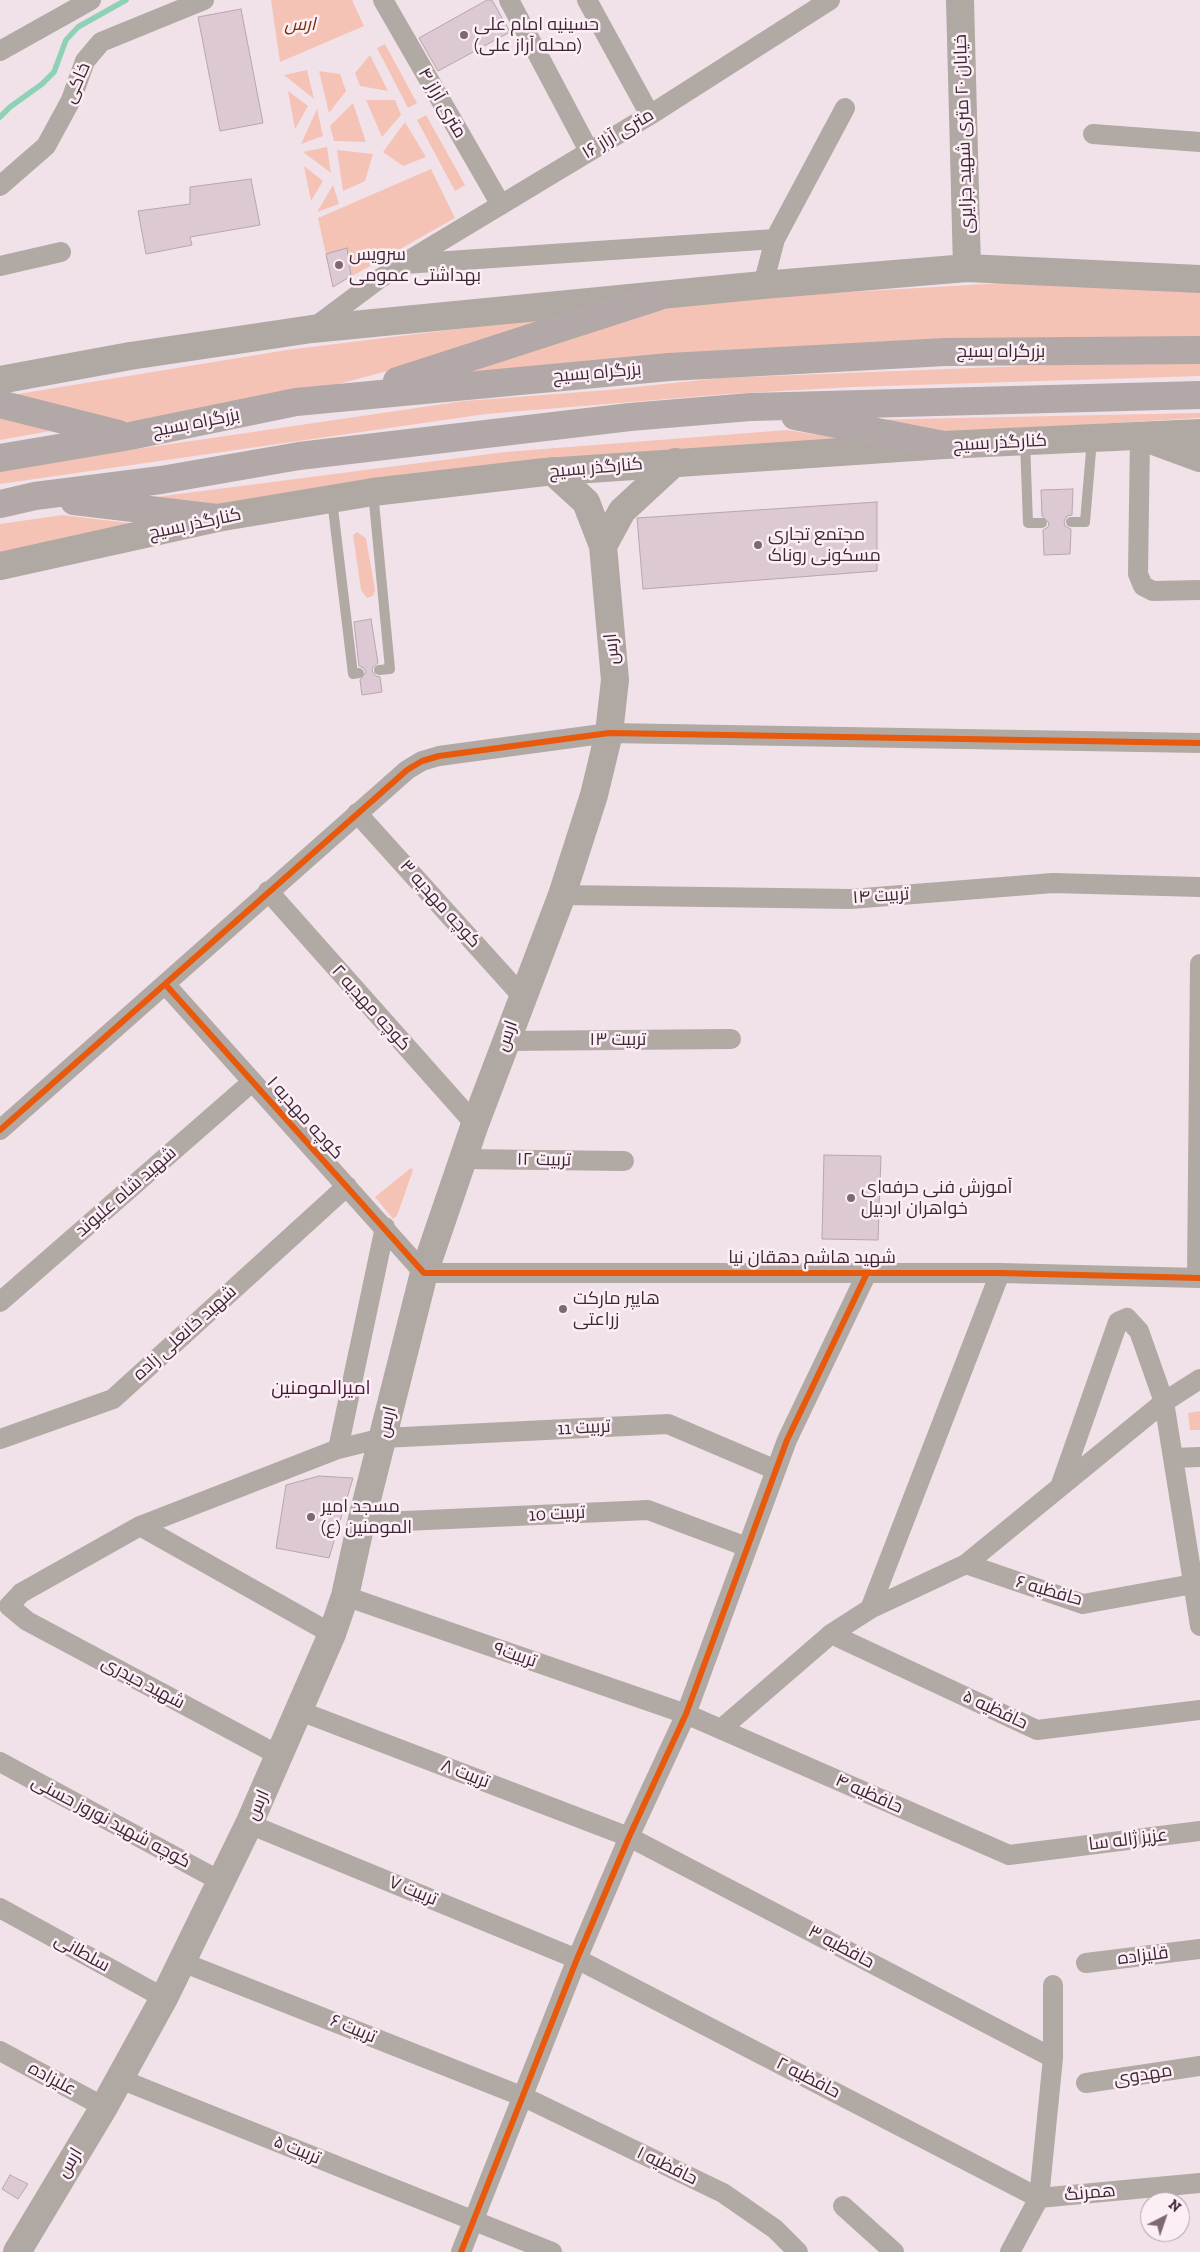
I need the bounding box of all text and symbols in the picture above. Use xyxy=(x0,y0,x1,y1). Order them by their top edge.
park label: ارس xyxy=(284,14,316,36)
place label: حسینیه امام علی (محله آراز علی) xyxy=(474,14,599,56)
marker: حسینیه امام علی (محله آراز علی) xyxy=(458,29,470,41)
street label: خیابان ۲۰ متری شهید جزایری xyxy=(950,34,978,234)
street label: خاکی xyxy=(59,59,95,107)
street label: ۴ متری آراز xyxy=(413,64,471,142)
street label: ۱۶ متری آراز xyxy=(578,104,658,164)
place label: سرویس بهداشتی عمومی xyxy=(349,244,481,286)
marker: سرویس بهداشتی عمومی xyxy=(333,259,345,271)
street label: بزرگراه بسیج xyxy=(957,341,1045,363)
street label: بزرگراه بسیج xyxy=(552,358,642,388)
street label: بزرگراه بسیج xyxy=(150,404,242,442)
street label: کنارگذر بسیج xyxy=(952,430,1048,456)
street label: کنارگذر بسیج xyxy=(548,453,644,483)
street label: کنارگذر بسیج xyxy=(147,504,243,544)
place label: مجتمع تجاری مسکونی روناک xyxy=(768,524,881,566)
marker: مجتمع تجاری مسکونی روناک xyxy=(752,539,764,551)
street label: ارس xyxy=(600,632,624,666)
street label: کوچه مهدیه ۳ xyxy=(395,856,485,952)
street label: تربیت ۱۴ xyxy=(852,883,910,909)
street label: کوچه مهدیه ۲ xyxy=(327,961,415,1055)
street label: ارس xyxy=(491,1018,523,1054)
street label: تربیت ۱۳ xyxy=(590,1029,646,1051)
street label: کوچه مهدیه ۱ xyxy=(262,1072,348,1164)
street label: شهید شاه علیوند xyxy=(71,1142,181,1242)
street label: تربیت ۱۲ xyxy=(517,1149,571,1171)
place label: آموزش فنی حرفه‌ای خواهران اردبیل xyxy=(861,1177,1012,1220)
marker: آموزش فنی حرفه‌ای خواهران اردبیل xyxy=(845,1192,857,1204)
street label: شهید هاشم دهقان نیا xyxy=(728,1247,896,1269)
street label: شهید خانعلی زاده xyxy=(129,1281,241,1385)
place label: هایپر مارکت زراعتی xyxy=(573,1288,660,1330)
marker: هایپر مارکت زراعتی xyxy=(557,1303,569,1315)
district label: امیرالمومنین xyxy=(271,1378,371,1400)
street label: ارس xyxy=(373,1404,401,1440)
street label: تربیت 11 xyxy=(557,1416,611,1440)
place label: مسجد امیر المومنین (ع) xyxy=(321,1496,412,1538)
street label: تربیت 10 xyxy=(528,1502,586,1526)
marker: مسجد امیر المومنین (ع) xyxy=(305,1511,317,1523)
street label: حافظیه ۶ xyxy=(1013,1571,1085,1611)
street label: تربیت۹ xyxy=(491,1638,539,1672)
street label: شهید حیدری xyxy=(98,1652,188,1714)
street label: حافظیه ۵ xyxy=(959,1686,1031,1734)
street label: تربیت ۸ xyxy=(438,1755,492,1793)
street label: حافظیه ۴ xyxy=(832,1770,906,1818)
street label: کوچه شهید نوروز حسنی xyxy=(28,1771,194,1873)
street label: ارس xyxy=(242,1786,274,1824)
street label: عزیز ژاله سا xyxy=(1087,1824,1169,1856)
street label: تربیت ۷ xyxy=(386,1872,440,1910)
street label: حافظیه ۳ xyxy=(804,1921,878,1973)
street label: سلطانی xyxy=(51,1929,113,1977)
street label: قلیزاده xyxy=(1116,1942,1170,1970)
street label: تربیت ۶ xyxy=(327,2010,379,2048)
street label: حافظیه ۲ xyxy=(772,2053,844,2103)
street label: علیزاده xyxy=(24,2058,80,2100)
street label: مهدوی xyxy=(1112,2060,1174,2090)
street label: تربیت ۵ xyxy=(270,2131,324,2169)
street label: حافظیه ۱ xyxy=(633,2142,701,2190)
street label: ارس xyxy=(53,2144,87,2182)
street label: همرنگ xyxy=(1063,2180,1117,2206)
north arrow xyxy=(1140,2192,1190,2242)
text: N xyxy=(1165,2196,1184,2216)

